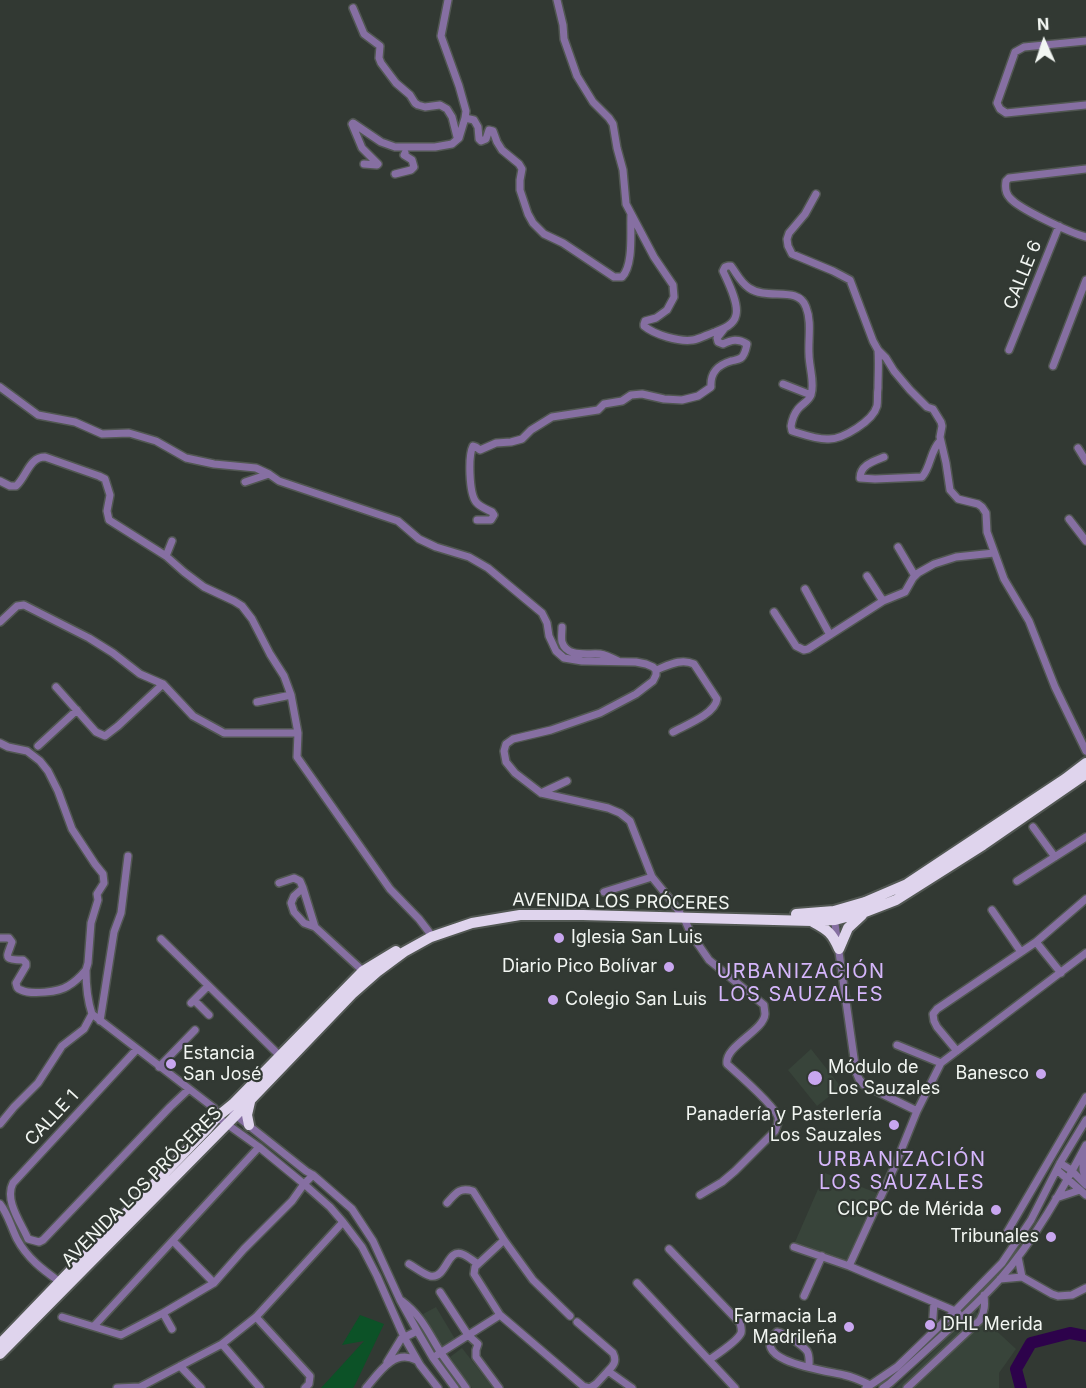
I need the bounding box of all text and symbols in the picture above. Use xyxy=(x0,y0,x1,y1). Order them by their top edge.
north arrow xyxy=(1014,12,1074,72)
text: N xyxy=(1036,14,1050,34)
street label: CALLE 6 xyxy=(999,237,1047,313)
street label: AVENIDA LOS PRÓCERES xyxy=(512,889,730,915)
place label: Iglesia San Luis xyxy=(571,927,703,949)
marker: Iglesia San Luis xyxy=(552,931,566,945)
place label: Diario Pico Bolívar xyxy=(502,956,657,978)
marker: Diario Pico Bolívar xyxy=(662,960,676,974)
district label: URBANIZACIÓN LOS SAUZALES xyxy=(716,960,886,1007)
place label: Colegio San Luis xyxy=(565,989,707,1011)
marker: Colegio San Luis xyxy=(546,993,560,1007)
place label: Estancia San José xyxy=(183,1043,261,1086)
marker: Estancia San José xyxy=(164,1057,178,1071)
place label: Módulo de Los Sauzales xyxy=(828,1057,940,1100)
place label: Banesco xyxy=(955,1063,1029,1085)
marker: Banesco xyxy=(1034,1067,1048,1081)
marker: Módulo de Los Sauzales xyxy=(806,1069,824,1087)
street label: CALLE 1 xyxy=(21,1085,83,1151)
street label: AVENIDA LOS PRÓCERES xyxy=(57,1102,227,1272)
place label: Panadería y Pasterlería Los Sauzales xyxy=(686,1104,882,1146)
marker: Panadería y Pasterlería Los Sauzales xyxy=(887,1118,901,1132)
district label: URBANIZACIÓN LOS SAUZALES xyxy=(817,1148,987,1195)
place label: CICPC de Mérida xyxy=(837,1199,984,1221)
marker: CICPC de Mérida xyxy=(989,1203,1003,1217)
place label: Tribunales xyxy=(950,1226,1039,1248)
marker: Tribunales xyxy=(1044,1230,1058,1244)
place label: Farmacia La Madrileña xyxy=(734,1306,837,1348)
place label: DHL Merida xyxy=(942,1314,1043,1336)
marker: DHL Merida xyxy=(923,1318,937,1332)
marker: Farmacia La Madrileña xyxy=(842,1320,856,1334)

